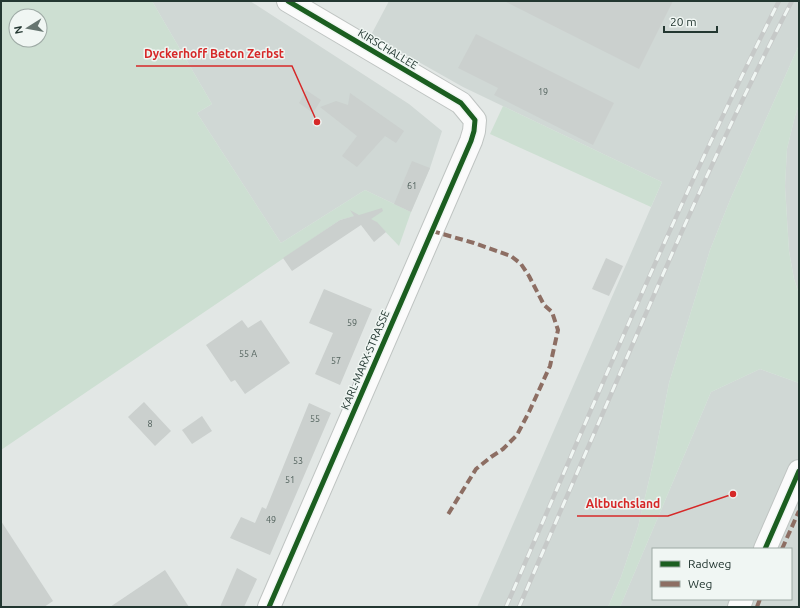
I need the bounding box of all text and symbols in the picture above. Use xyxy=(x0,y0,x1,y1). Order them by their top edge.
north arrow xyxy=(8,8,48,48)
scale bar xyxy=(664,8,717,34)
text: 20 m xyxy=(670,15,697,28)
text: N xyxy=(12,25,25,35)
street label: KIRSCHALLEE xyxy=(356,27,420,71)
callout: Dyckerhoff Beton Zerbst xyxy=(136,42,292,66)
text: Dyckerhoff Beton Zerbst xyxy=(144,47,284,60)
house number: 19 xyxy=(538,87,548,97)
house number: 61 xyxy=(407,181,417,191)
street label: KARL-MARX-STRASSE xyxy=(339,308,391,412)
house number: 59 xyxy=(347,318,357,328)
house number: 55 A xyxy=(239,349,257,359)
house number: 57 xyxy=(331,356,341,366)
house number: 55 xyxy=(310,414,320,424)
house number: 8 xyxy=(147,419,153,429)
house number: 53 xyxy=(293,456,303,466)
house number: 51 xyxy=(285,475,295,485)
callout: Altbuchsland xyxy=(577,492,668,516)
text: Altbuchsland xyxy=(586,497,660,510)
house number: 49 xyxy=(266,515,276,525)
legend xyxy=(652,548,792,600)
text: Radweg xyxy=(688,557,731,570)
text: Weg xyxy=(688,577,712,590)

